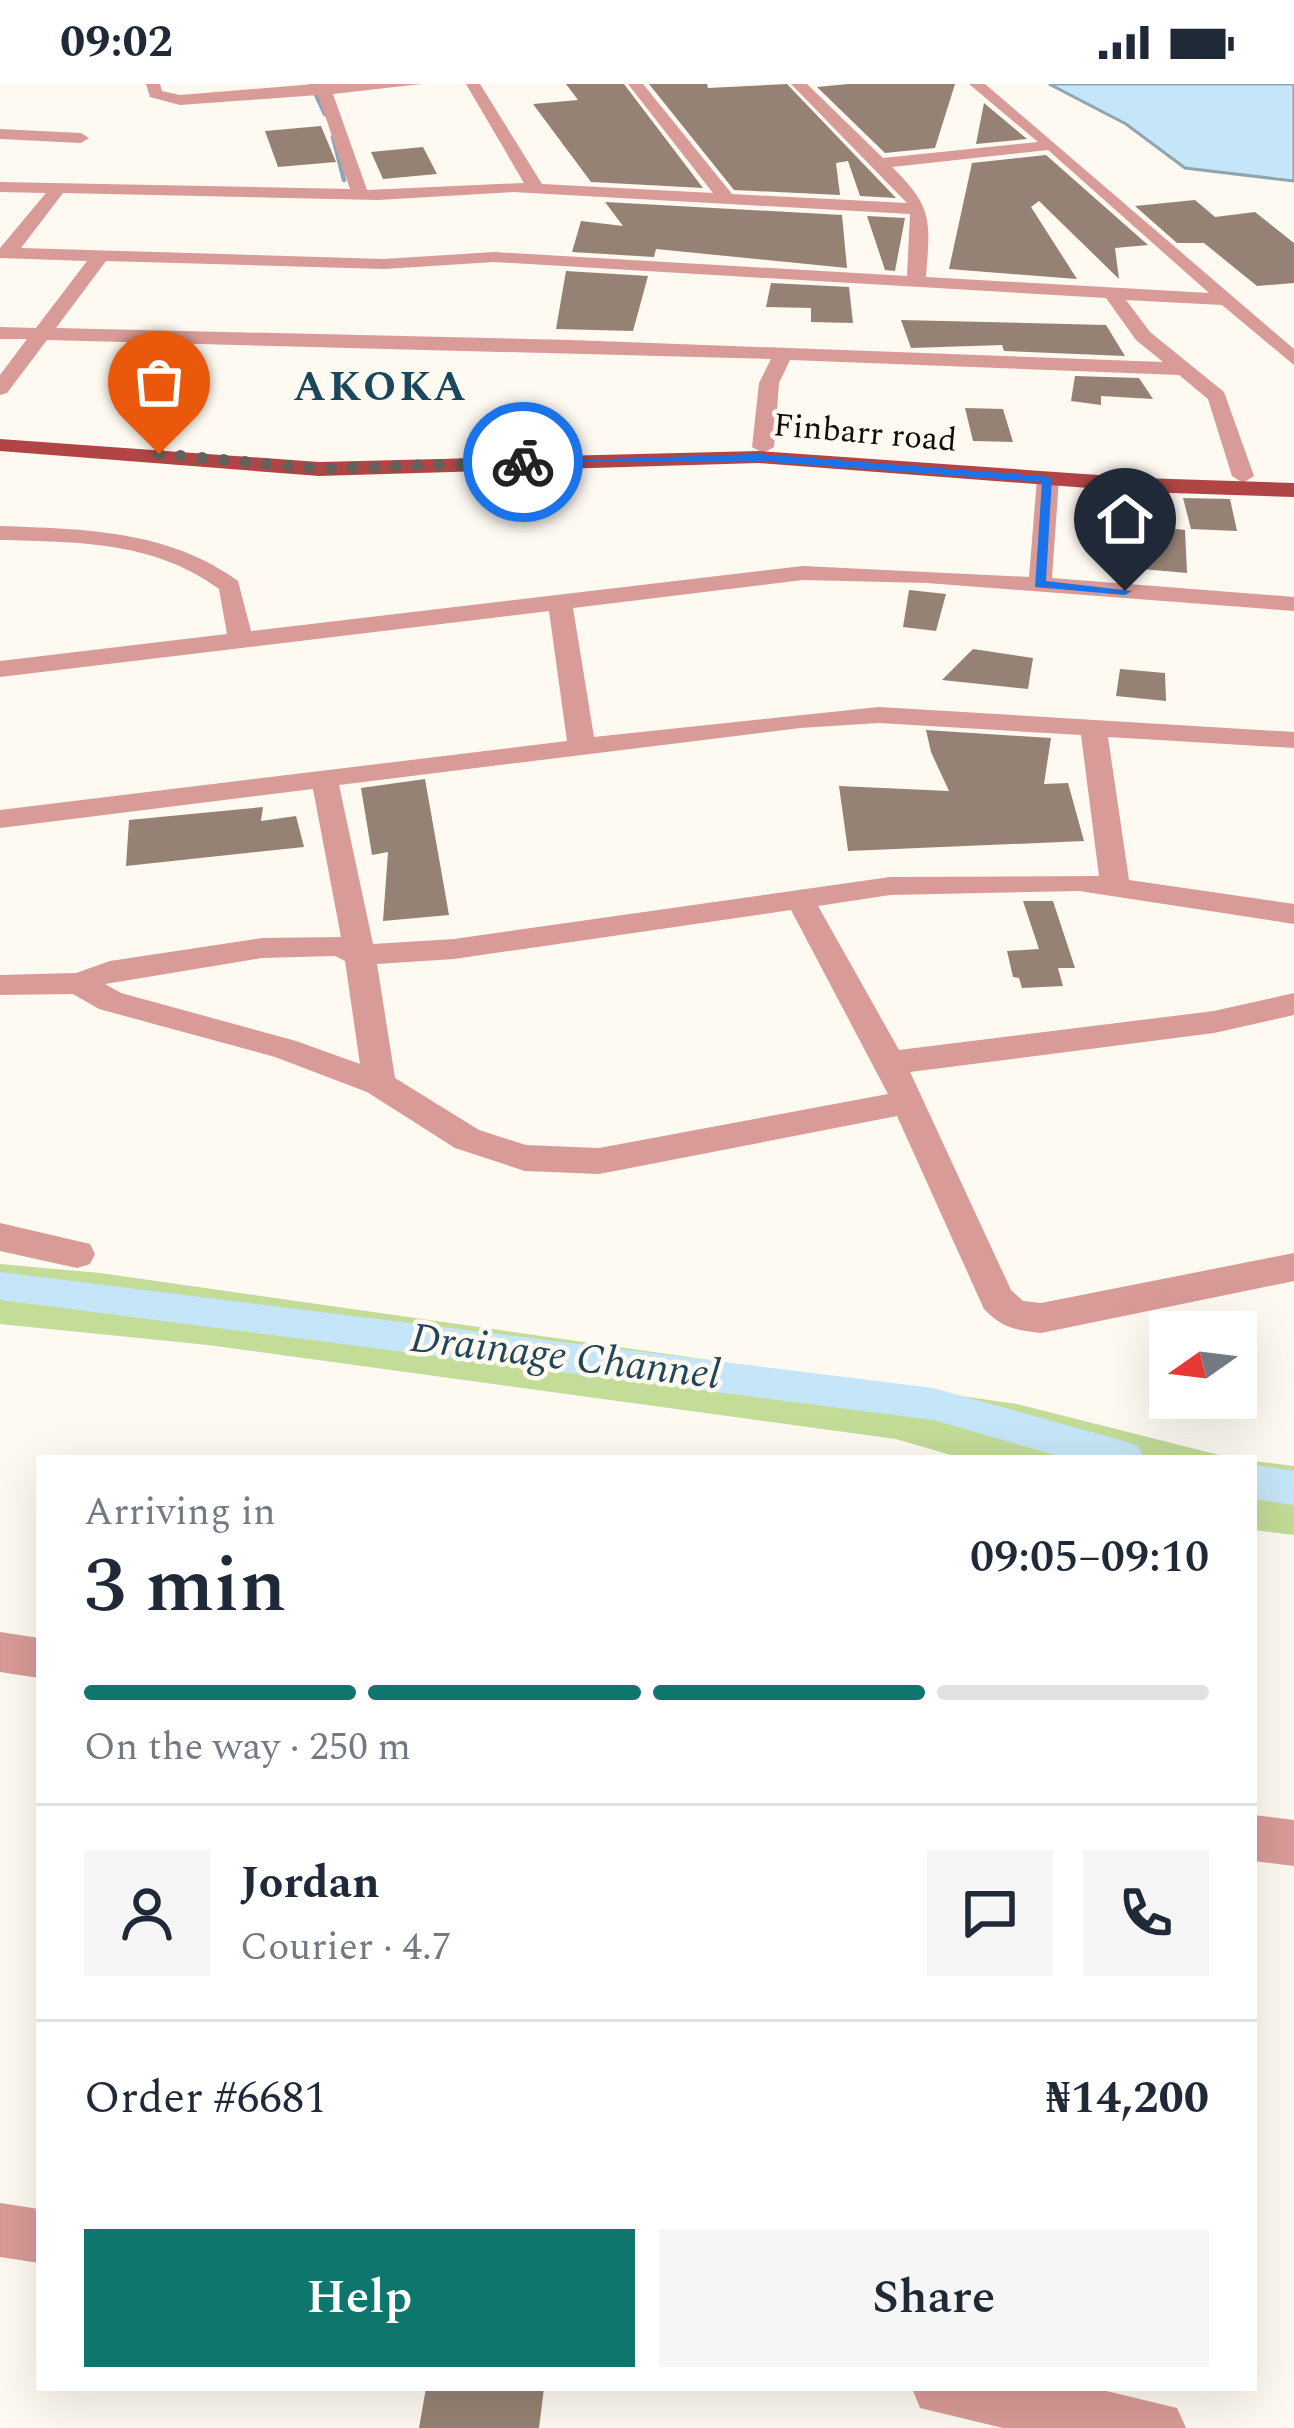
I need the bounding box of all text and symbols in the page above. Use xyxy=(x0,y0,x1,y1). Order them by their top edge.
text: 09:02 xyxy=(60,8,173,77)
pin xyxy=(108,331,210,454)
icon: bag xyxy=(126,349,192,415)
district label: AKOKA xyxy=(293,356,469,419)
street label: Finbarr road xyxy=(771,400,959,466)
courier xyxy=(463,402,583,522)
icon: bike xyxy=(490,429,556,495)
pin xyxy=(1074,468,1176,591)
icon: home xyxy=(1092,486,1158,552)
water label: Drainage Channel xyxy=(406,1307,724,1407)
north arrow xyxy=(1149,1311,1257,1419)
map controls xyxy=(1149,1311,1257,1419)
text: Arriving in xyxy=(84,1483,276,1542)
text: 09:05–09:10 xyxy=(970,1523,1209,1592)
text: 3 min xyxy=(84,1527,286,1646)
text: On the way · 250 m xyxy=(84,1718,411,1777)
text: Jordan xyxy=(240,1849,380,1918)
button: person xyxy=(84,1850,210,1976)
button: chat xyxy=(927,1850,1053,1976)
button: phone xyxy=(1083,1850,1209,1976)
text: Courier · 4.7 xyxy=(240,1918,451,1977)
text: Order #6681 xyxy=(84,2064,327,2133)
text: ₦14,200 xyxy=(1045,2064,1209,2133)
button: Help xyxy=(84,2229,635,2367)
button: Share xyxy=(659,2229,1209,2367)

